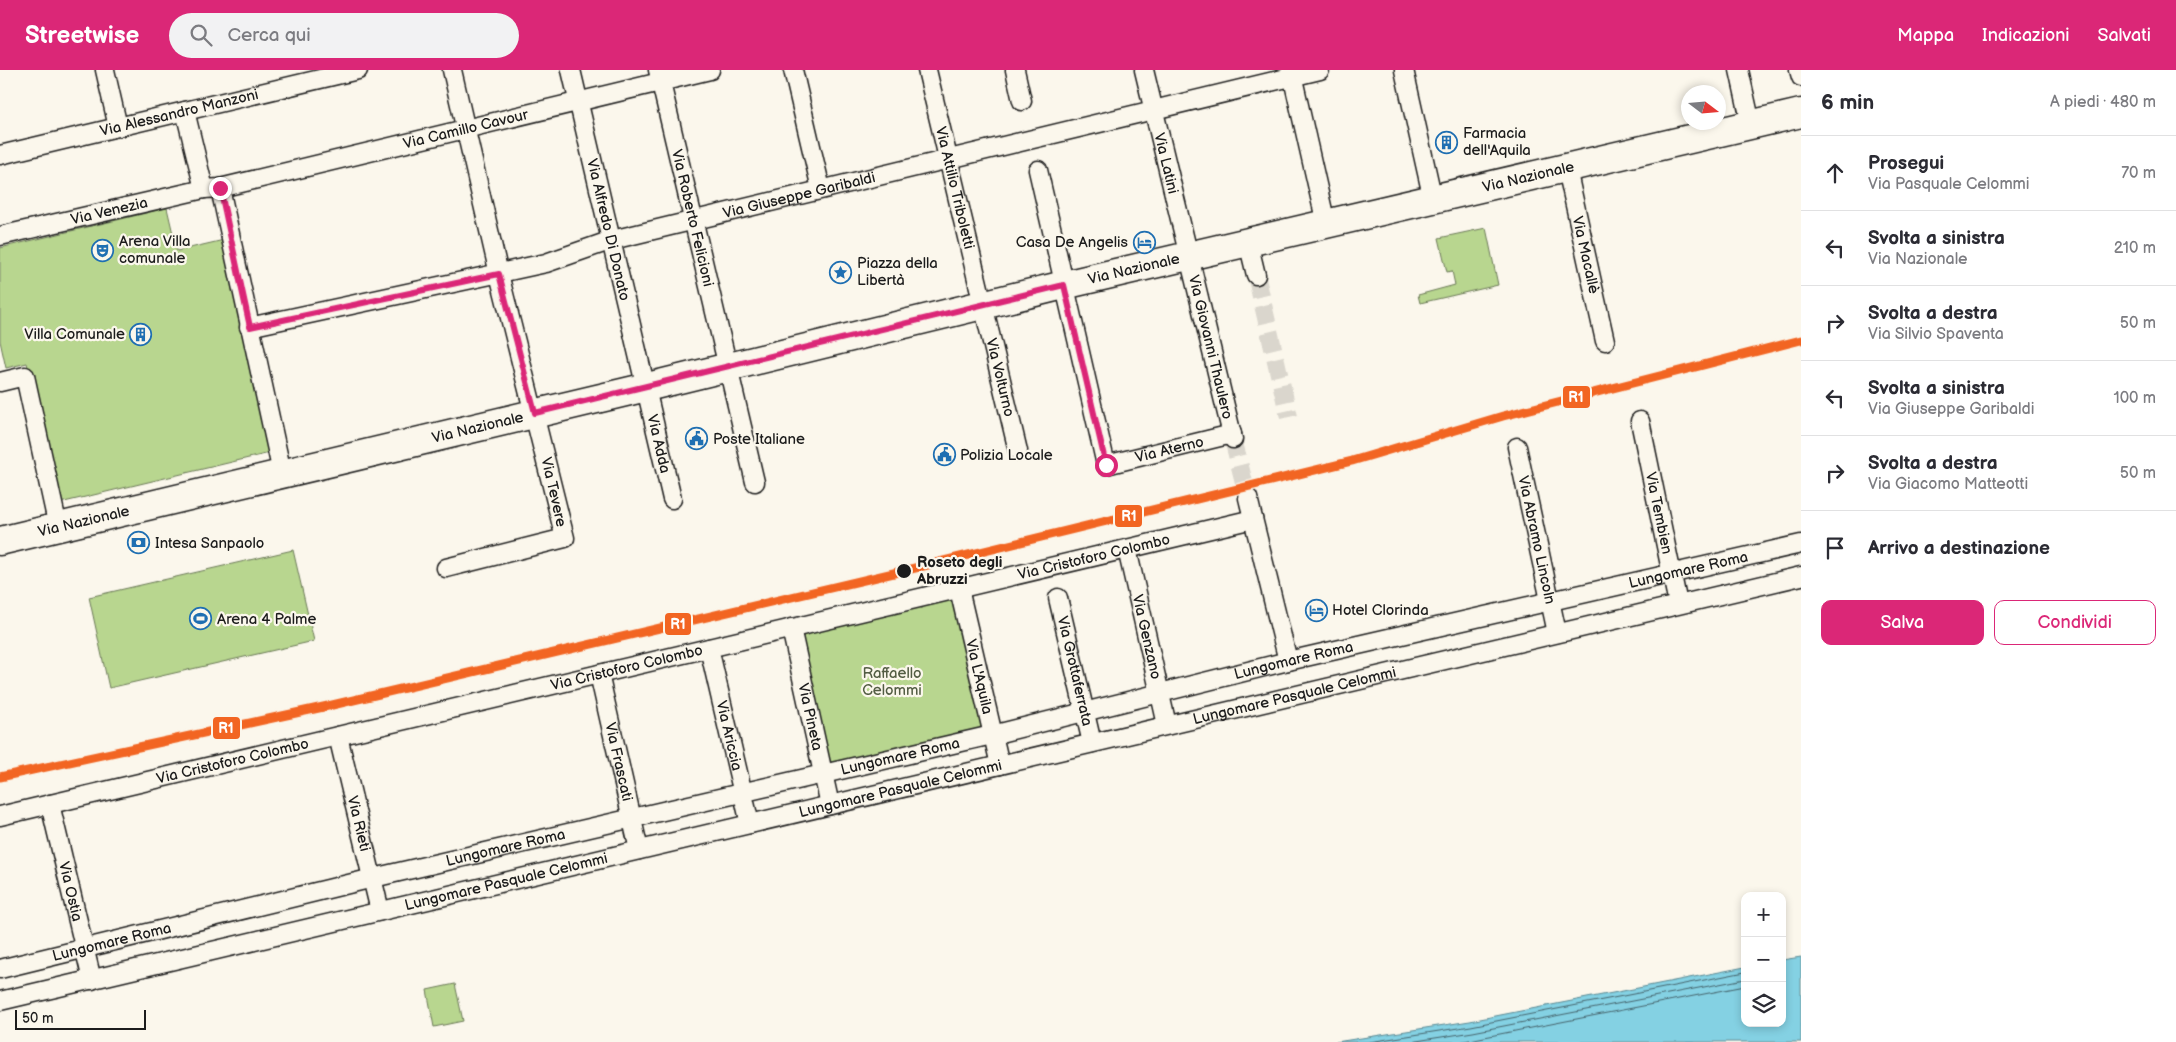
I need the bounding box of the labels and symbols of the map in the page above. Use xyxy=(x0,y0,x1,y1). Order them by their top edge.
street label: Via Alessandro Manzoni xyxy=(98,85,260,141)
north arrow xyxy=(1681,85,1726,130)
street label: Via Camillo Cavour xyxy=(401,105,531,154)
place label: Farmacia dell'Aquila xyxy=(1463,124,1531,160)
street label: Via Attilio Triboletti xyxy=(931,125,978,251)
building icon: Farmacia dell'Aquila xyxy=(1435,130,1459,154)
street label: Via Latini xyxy=(1150,131,1183,196)
street label: Via Roberto Felicioni xyxy=(667,147,718,289)
street label: Via Alfredo Di Donato xyxy=(582,157,634,303)
street label: Via Nazionale xyxy=(1481,157,1576,197)
street label: Via Giuseppe Garibaldi xyxy=(721,168,877,223)
route end xyxy=(209,177,232,200)
street label: Via Venezia xyxy=(69,193,150,229)
street label: Via Macallè xyxy=(1568,214,1603,296)
hotel icon: Casa De Angelis xyxy=(1132,230,1156,254)
place label: Arena Villa comunale xyxy=(119,232,191,268)
place label: Casa De Angelis xyxy=(1016,233,1129,252)
theatre icon: Arena Villa comunale xyxy=(91,238,115,262)
street label: Via Nazionale xyxy=(1086,249,1182,289)
place label: Piazza della Libertà xyxy=(857,254,938,290)
place icon: Piazza della Libertà xyxy=(829,260,853,284)
street label: Via Giovanni Thaulero xyxy=(1184,273,1237,421)
building icon: Villa Comunale xyxy=(129,322,153,346)
place label: Villa Comunale xyxy=(24,325,125,344)
street label: Via Volturno xyxy=(981,336,1018,419)
line badge: R1 xyxy=(1562,385,1591,409)
text: R1 xyxy=(1568,389,1584,406)
street label: Via Nazionale xyxy=(430,408,526,448)
street label: Via Adda xyxy=(642,413,675,475)
public building icon: Poste Italiane xyxy=(685,427,709,451)
place label: Poste Italiane xyxy=(713,430,805,449)
street label: Via Aterno xyxy=(1133,432,1206,467)
public building icon: Polizia Locale xyxy=(932,443,956,467)
place label: Polizia Locale xyxy=(960,446,1053,465)
route start xyxy=(1095,454,1118,477)
street label: Via Tevere xyxy=(536,455,571,529)
street label: Via Tembien xyxy=(1641,470,1676,556)
street label: Via Abramo Lincoln xyxy=(1513,474,1559,606)
street label: Via Nazionale xyxy=(36,501,132,542)
line badge: R1 xyxy=(1114,504,1143,528)
text: R1 xyxy=(1121,508,1137,525)
street label: Via Cristoforo Colombo xyxy=(1016,530,1172,584)
bank icon: Intesa Sanpaolo xyxy=(127,531,151,555)
place label: Intesa Sanpaolo xyxy=(155,534,264,553)
street label: Lungomare Roma xyxy=(1627,547,1750,593)
place label: Roseto degli Abruzzi xyxy=(916,553,1003,589)
marker: Roseto degli Abruzzi xyxy=(895,562,913,580)
street label: Via Genzano xyxy=(1128,593,1165,681)
hotel icon: Hotel Clorinda xyxy=(1304,598,1328,622)
place label: Hotel Clorinda xyxy=(1332,601,1429,620)
sports icon: Arena 4 Palme xyxy=(189,607,213,631)
place label: Arena 4 Palme xyxy=(217,610,316,629)
line badge: R1 xyxy=(664,612,692,636)
street label: Via Grottaferrata xyxy=(1053,614,1097,728)
text: R1 xyxy=(670,616,686,633)
street label: Via L'Aquila xyxy=(961,637,997,716)
street label: Lungomare Roma xyxy=(1232,637,1355,684)
street label: Via Cristoforo Colombo xyxy=(549,641,705,695)
street label: Lungomare Pasquale Celommi xyxy=(1191,663,1398,729)
park label: Raffaello Celommi xyxy=(862,664,922,700)
street label: Via Pineta xyxy=(793,682,827,752)
street label: Via Ariccia xyxy=(712,699,746,773)
line badge: R1 xyxy=(212,716,241,740)
text: R1 xyxy=(218,720,234,737)
street label: Via Frascati xyxy=(600,721,637,803)
street label: Via Cristoforo Colombo xyxy=(155,734,311,789)
street label: Lungomare Roma xyxy=(839,734,962,780)
street label: Lungomare Pasquale Celommi xyxy=(797,756,1004,822)
street label: Via Rieti xyxy=(343,794,374,853)
street label: Lungomare Roma xyxy=(444,825,567,871)
street label: Lungomare Pasquale Celommi xyxy=(403,849,610,915)
street label: Via Ostia xyxy=(54,860,87,923)
street label: Lungomare Roma xyxy=(50,919,173,966)
scale bar xyxy=(15,1007,146,1030)

